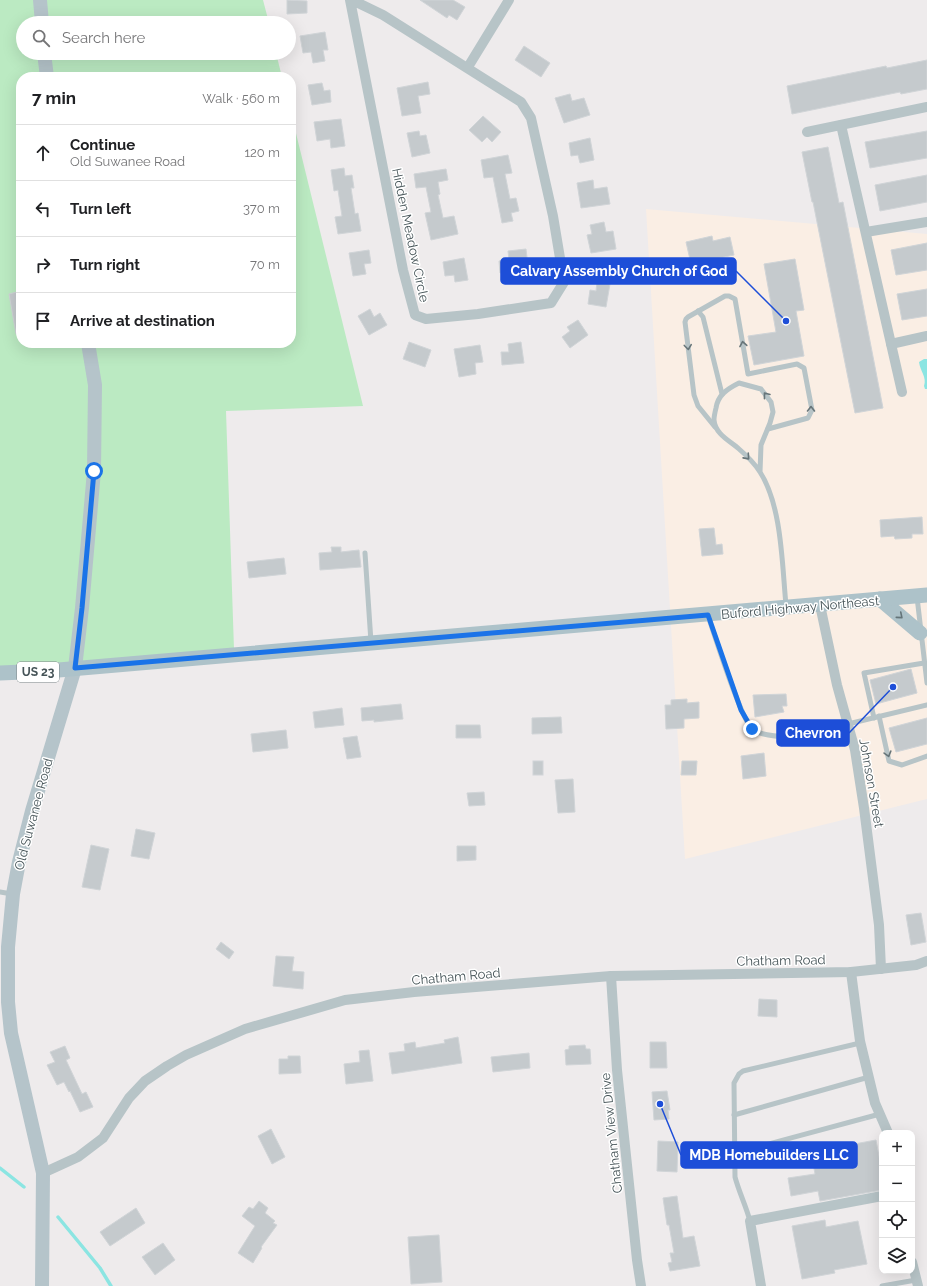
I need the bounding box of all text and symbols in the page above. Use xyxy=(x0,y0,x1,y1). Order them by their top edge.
search box xyxy=(16,16,296,60)
icon: search xyxy=(30,27,52,49)
text: Search here xyxy=(62,29,145,47)
text: 7 min xyxy=(32,88,76,108)
text: Walk · 560 m xyxy=(202,91,280,106)
text: Continue xyxy=(70,136,135,154)
icon: ahead xyxy=(32,142,54,164)
text: 120 m xyxy=(244,145,280,160)
text: Old Suwanee Road xyxy=(70,154,185,169)
street label: Hidden Meadow Circle xyxy=(389,167,432,304)
icon: left xyxy=(32,198,54,220)
text: Turn left xyxy=(70,200,131,218)
text: 370 m xyxy=(243,201,280,216)
icon: right xyxy=(32,254,54,276)
text: Turn right xyxy=(70,256,140,274)
text: 70 m xyxy=(250,257,280,272)
callout: Calvary Assembly Church of God xyxy=(501,258,736,284)
text: Calvary Assembly Church of God xyxy=(510,263,728,279)
icon: arrive xyxy=(32,310,54,332)
text: Arrive at destination xyxy=(70,312,215,330)
one-way arrow xyxy=(739,341,747,347)
one-way arrow xyxy=(683,344,692,350)
one-way arrow xyxy=(763,392,770,399)
one-way arrow xyxy=(807,405,815,411)
one-way arrow xyxy=(742,452,750,460)
route start xyxy=(85,462,103,480)
street label: Buford Highway Northeast xyxy=(720,593,880,622)
one-way arrow xyxy=(895,612,902,619)
road number: US 23 xyxy=(17,662,59,682)
route end xyxy=(743,720,761,738)
callout: Chevron xyxy=(777,720,849,746)
text: Chevron xyxy=(785,725,841,741)
street label: Johnson Street xyxy=(856,737,887,829)
one-way arrow xyxy=(883,751,892,758)
street label: Old Suwanee Road xyxy=(11,757,56,872)
street label: Chatham Road xyxy=(736,952,826,969)
street label: Chatham Road xyxy=(411,965,501,988)
street label: Chatham View Drive xyxy=(598,1072,625,1194)
map controls xyxy=(879,1130,915,1274)
button: + xyxy=(879,1130,915,1166)
callout: MDB Homebuilders LLC xyxy=(681,1142,857,1168)
text: MDB Homebuilders LLC xyxy=(689,1147,849,1163)
button: − xyxy=(879,1166,915,1202)
button: locate xyxy=(879,1202,915,1238)
button: layers xyxy=(879,1238,915,1274)

